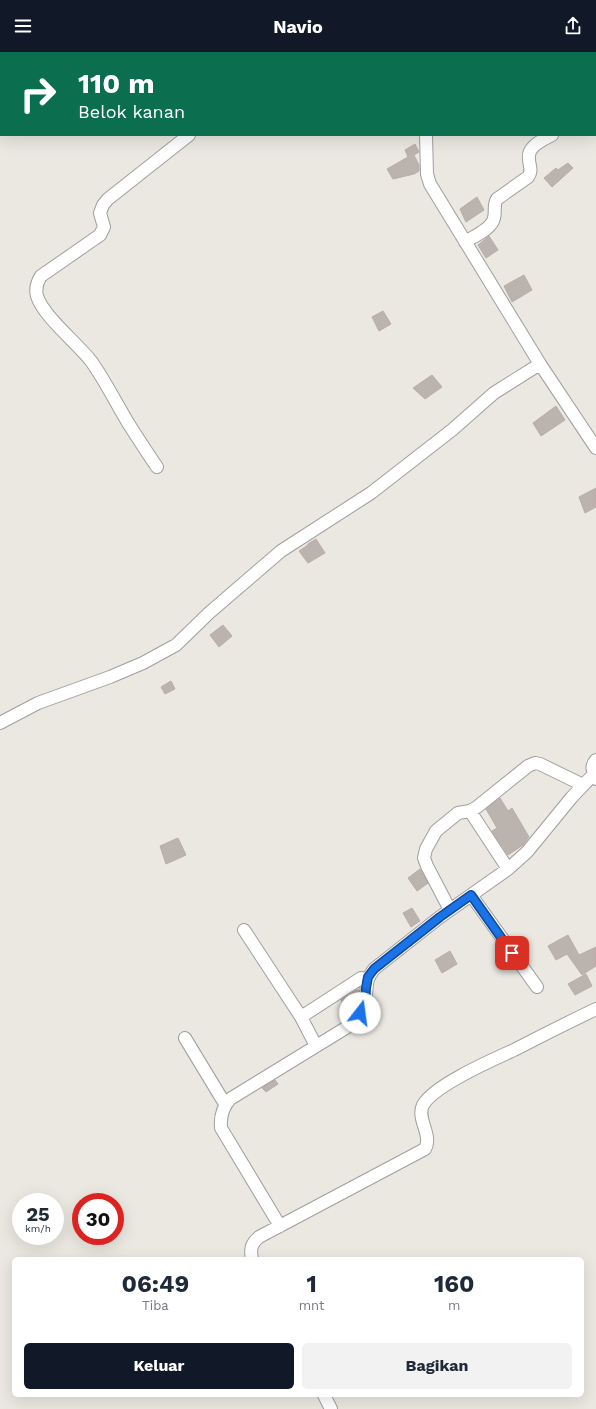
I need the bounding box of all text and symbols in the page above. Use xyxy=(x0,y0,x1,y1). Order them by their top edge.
icon: menu xyxy=(12,15,34,37)
icon: share xyxy=(562,15,584,37)
text: Navio xyxy=(273,16,323,37)
text: 110 m xyxy=(78,67,155,100)
icon: right xyxy=(12,68,64,120)
text: Belok kanan xyxy=(78,101,185,122)
pin xyxy=(495,936,529,970)
icon: arrive xyxy=(501,942,523,964)
position arrow xyxy=(339,992,381,1034)
speed limit sign: 30 xyxy=(72,1193,124,1245)
text: 25 xyxy=(26,1202,50,1226)
text: km/h xyxy=(25,1223,51,1234)
text: 06:49 xyxy=(121,1270,189,1298)
text: 1 xyxy=(306,1270,317,1298)
text: 160 xyxy=(434,1270,475,1298)
text: Tiba xyxy=(142,1298,169,1313)
text: mnt xyxy=(299,1298,324,1313)
text: m xyxy=(448,1298,460,1313)
button: Keluar xyxy=(24,1343,294,1389)
button: Bagikan xyxy=(302,1343,572,1389)

